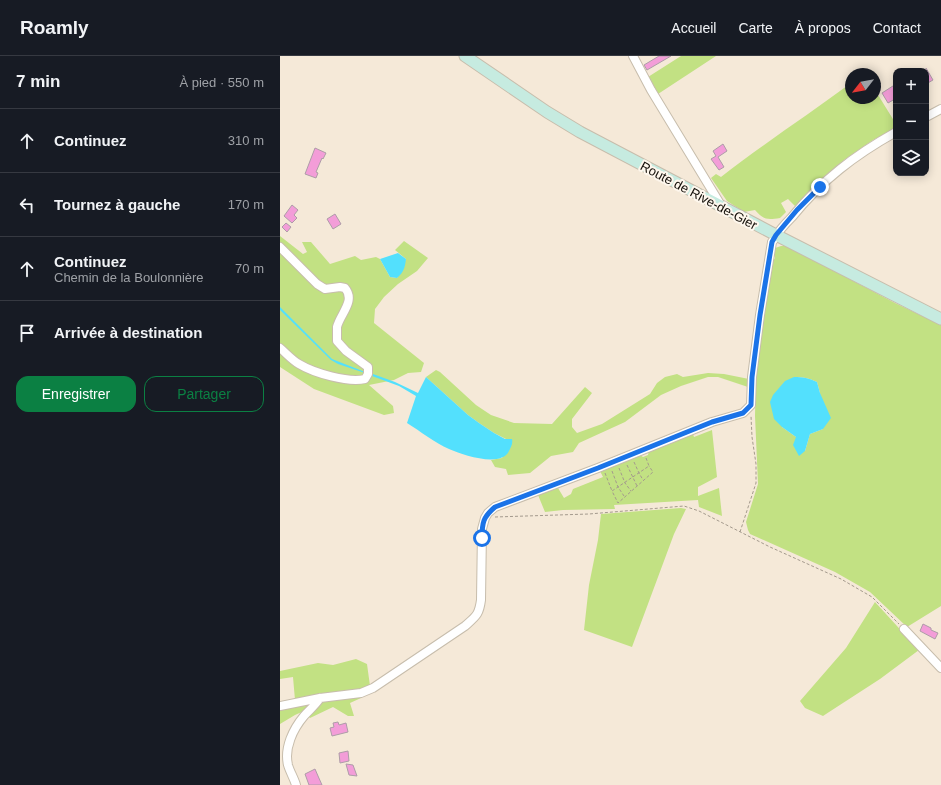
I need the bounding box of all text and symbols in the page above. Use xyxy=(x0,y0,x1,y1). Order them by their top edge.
text: Roamly xyxy=(20,17,89,38)
text: Accueil xyxy=(671,20,716,36)
text: Carte xyxy=(738,20,773,36)
text: À propos xyxy=(795,20,851,36)
text: Contact xyxy=(873,20,921,36)
north arrow xyxy=(845,68,881,104)
map controls xyxy=(893,68,929,176)
button: + xyxy=(893,68,929,104)
text: 7 min xyxy=(16,72,60,91)
text: À pied · 550 m xyxy=(179,75,264,90)
button: − xyxy=(893,104,929,140)
icon: ahead xyxy=(16,130,38,152)
text: Continuez xyxy=(54,132,127,149)
text: 310 m xyxy=(228,133,264,148)
button: layers xyxy=(893,140,929,176)
street label: Route de Rive-de-Gier xyxy=(638,158,760,233)
route end xyxy=(811,178,829,196)
icon: left xyxy=(16,194,38,216)
text: Tournez à gauche xyxy=(54,196,180,213)
text: 170 m xyxy=(228,197,264,212)
text: Continuez xyxy=(54,253,127,270)
icon: ahead xyxy=(16,258,38,280)
text: 70 m xyxy=(235,261,264,276)
text: Chemin de la Boulonnière xyxy=(54,270,204,285)
icon: arrive xyxy=(16,322,38,344)
text: Arrivée à destination xyxy=(54,324,202,341)
button: Enregistrer xyxy=(16,376,136,412)
button: Partager xyxy=(144,376,264,412)
route start xyxy=(473,529,491,547)

